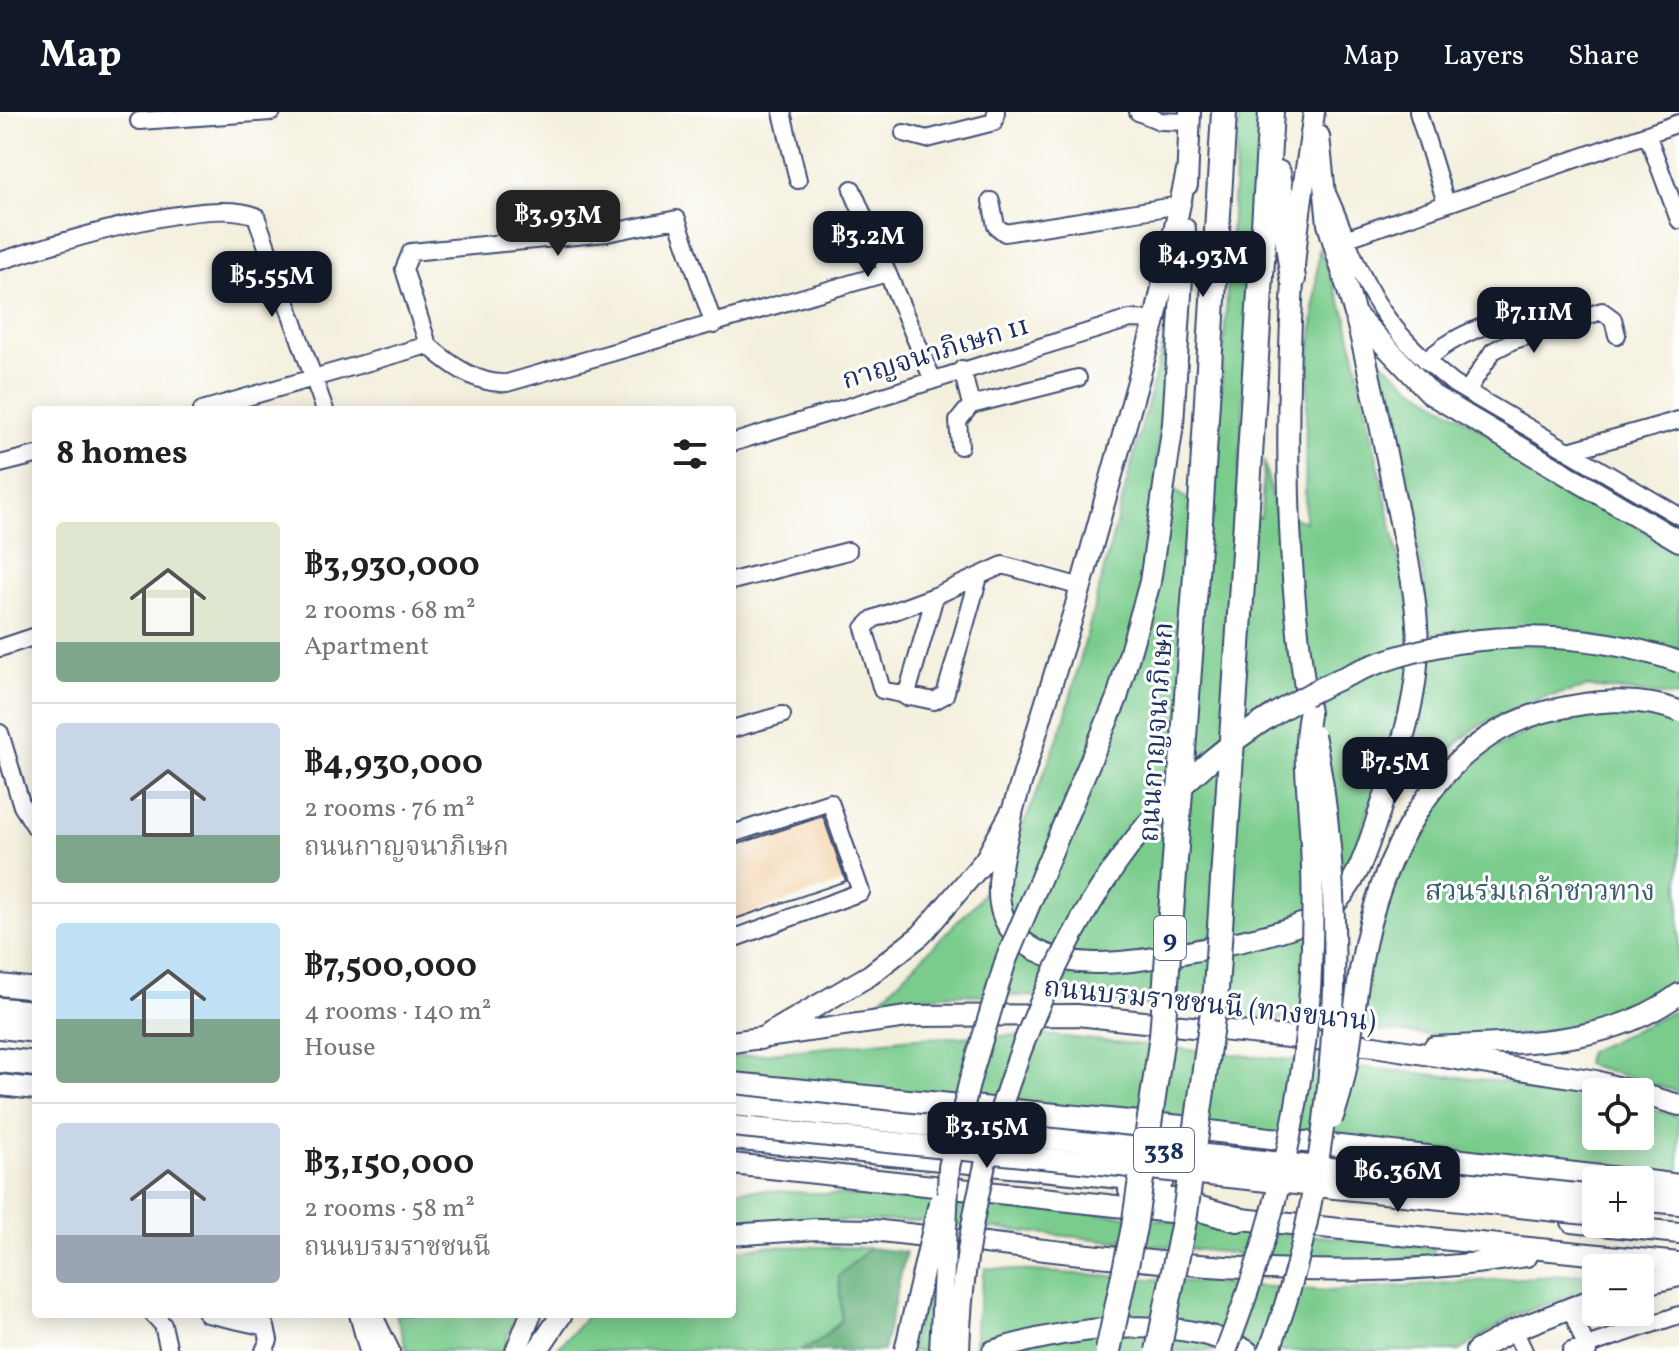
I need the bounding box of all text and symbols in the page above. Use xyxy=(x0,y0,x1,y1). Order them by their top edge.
text: Map xyxy=(40,30,121,83)
text: Map xyxy=(1343,37,1399,76)
text: Layers xyxy=(1443,37,1524,76)
text: Share xyxy=(1568,37,1639,76)
pin: ฿3.93M xyxy=(493,190,623,258)
text: ฿3.93M xyxy=(514,198,602,234)
pin: ฿3.2M xyxy=(812,211,924,279)
text: ฿3.2M xyxy=(831,219,905,255)
pin: ฿4.93M xyxy=(1138,231,1268,299)
text: ฿4.93M xyxy=(1158,239,1248,275)
pin: ฿5.55M xyxy=(207,251,337,319)
text: ฿5.55M xyxy=(230,259,314,295)
pin: ฿7.11M xyxy=(1469,287,1599,355)
text: ฿7.11M xyxy=(1495,295,1573,331)
street label: กาญจนาภิเษก 11 xyxy=(837,306,1034,400)
text: 8 homes xyxy=(56,431,188,478)
icon: filters xyxy=(668,432,712,476)
text: ฿3,930,000 xyxy=(304,543,480,590)
icon: home xyxy=(120,554,216,650)
text: 2 rooms · 68 m² xyxy=(304,593,476,629)
street label: ถนนกาญจนาภิเษก xyxy=(1130,621,1185,844)
text: Apartment xyxy=(304,629,429,665)
pin: ฿7.5M xyxy=(1339,737,1451,805)
text: ฿4,930,000 xyxy=(304,741,483,788)
text: ฿7.5M xyxy=(1360,745,1430,781)
icon: home xyxy=(120,755,216,851)
text: 2 rooms · 76 m² xyxy=(304,791,475,827)
text: ถนนกาญจนาภิเษก xyxy=(304,830,509,866)
park label: สวนร่มเกล้าชาวทาง xyxy=(1425,873,1655,912)
road number: 9 xyxy=(1154,916,1186,960)
text: ฿7,500,000 xyxy=(304,944,477,991)
icon: home xyxy=(120,955,216,1051)
street label: ถนนบรมราชชนนี (ทางขนาน) xyxy=(1041,969,1378,1042)
text: 4 rooms · 140 m² xyxy=(304,994,491,1030)
text: House xyxy=(304,1030,376,1066)
map controls xyxy=(1582,1078,1654,1326)
button: locate xyxy=(1582,1078,1654,1150)
pin: ฿3.15M xyxy=(922,1102,1052,1170)
text: ฿3.15M xyxy=(945,1110,1029,1146)
road number: 338 xyxy=(1134,1128,1194,1172)
text: ฿3,150,000 xyxy=(304,1141,474,1188)
pin: ฿6.36M xyxy=(1333,1146,1463,1214)
text: ฿6.36M xyxy=(1354,1154,1442,1190)
icon: home xyxy=(120,1155,216,1251)
button: + xyxy=(1582,1166,1654,1238)
text: 2 rooms · 58 m² xyxy=(304,1191,475,1227)
text: ถนนบรมราชชนนี xyxy=(304,1230,491,1266)
button: − xyxy=(1582,1254,1654,1326)

